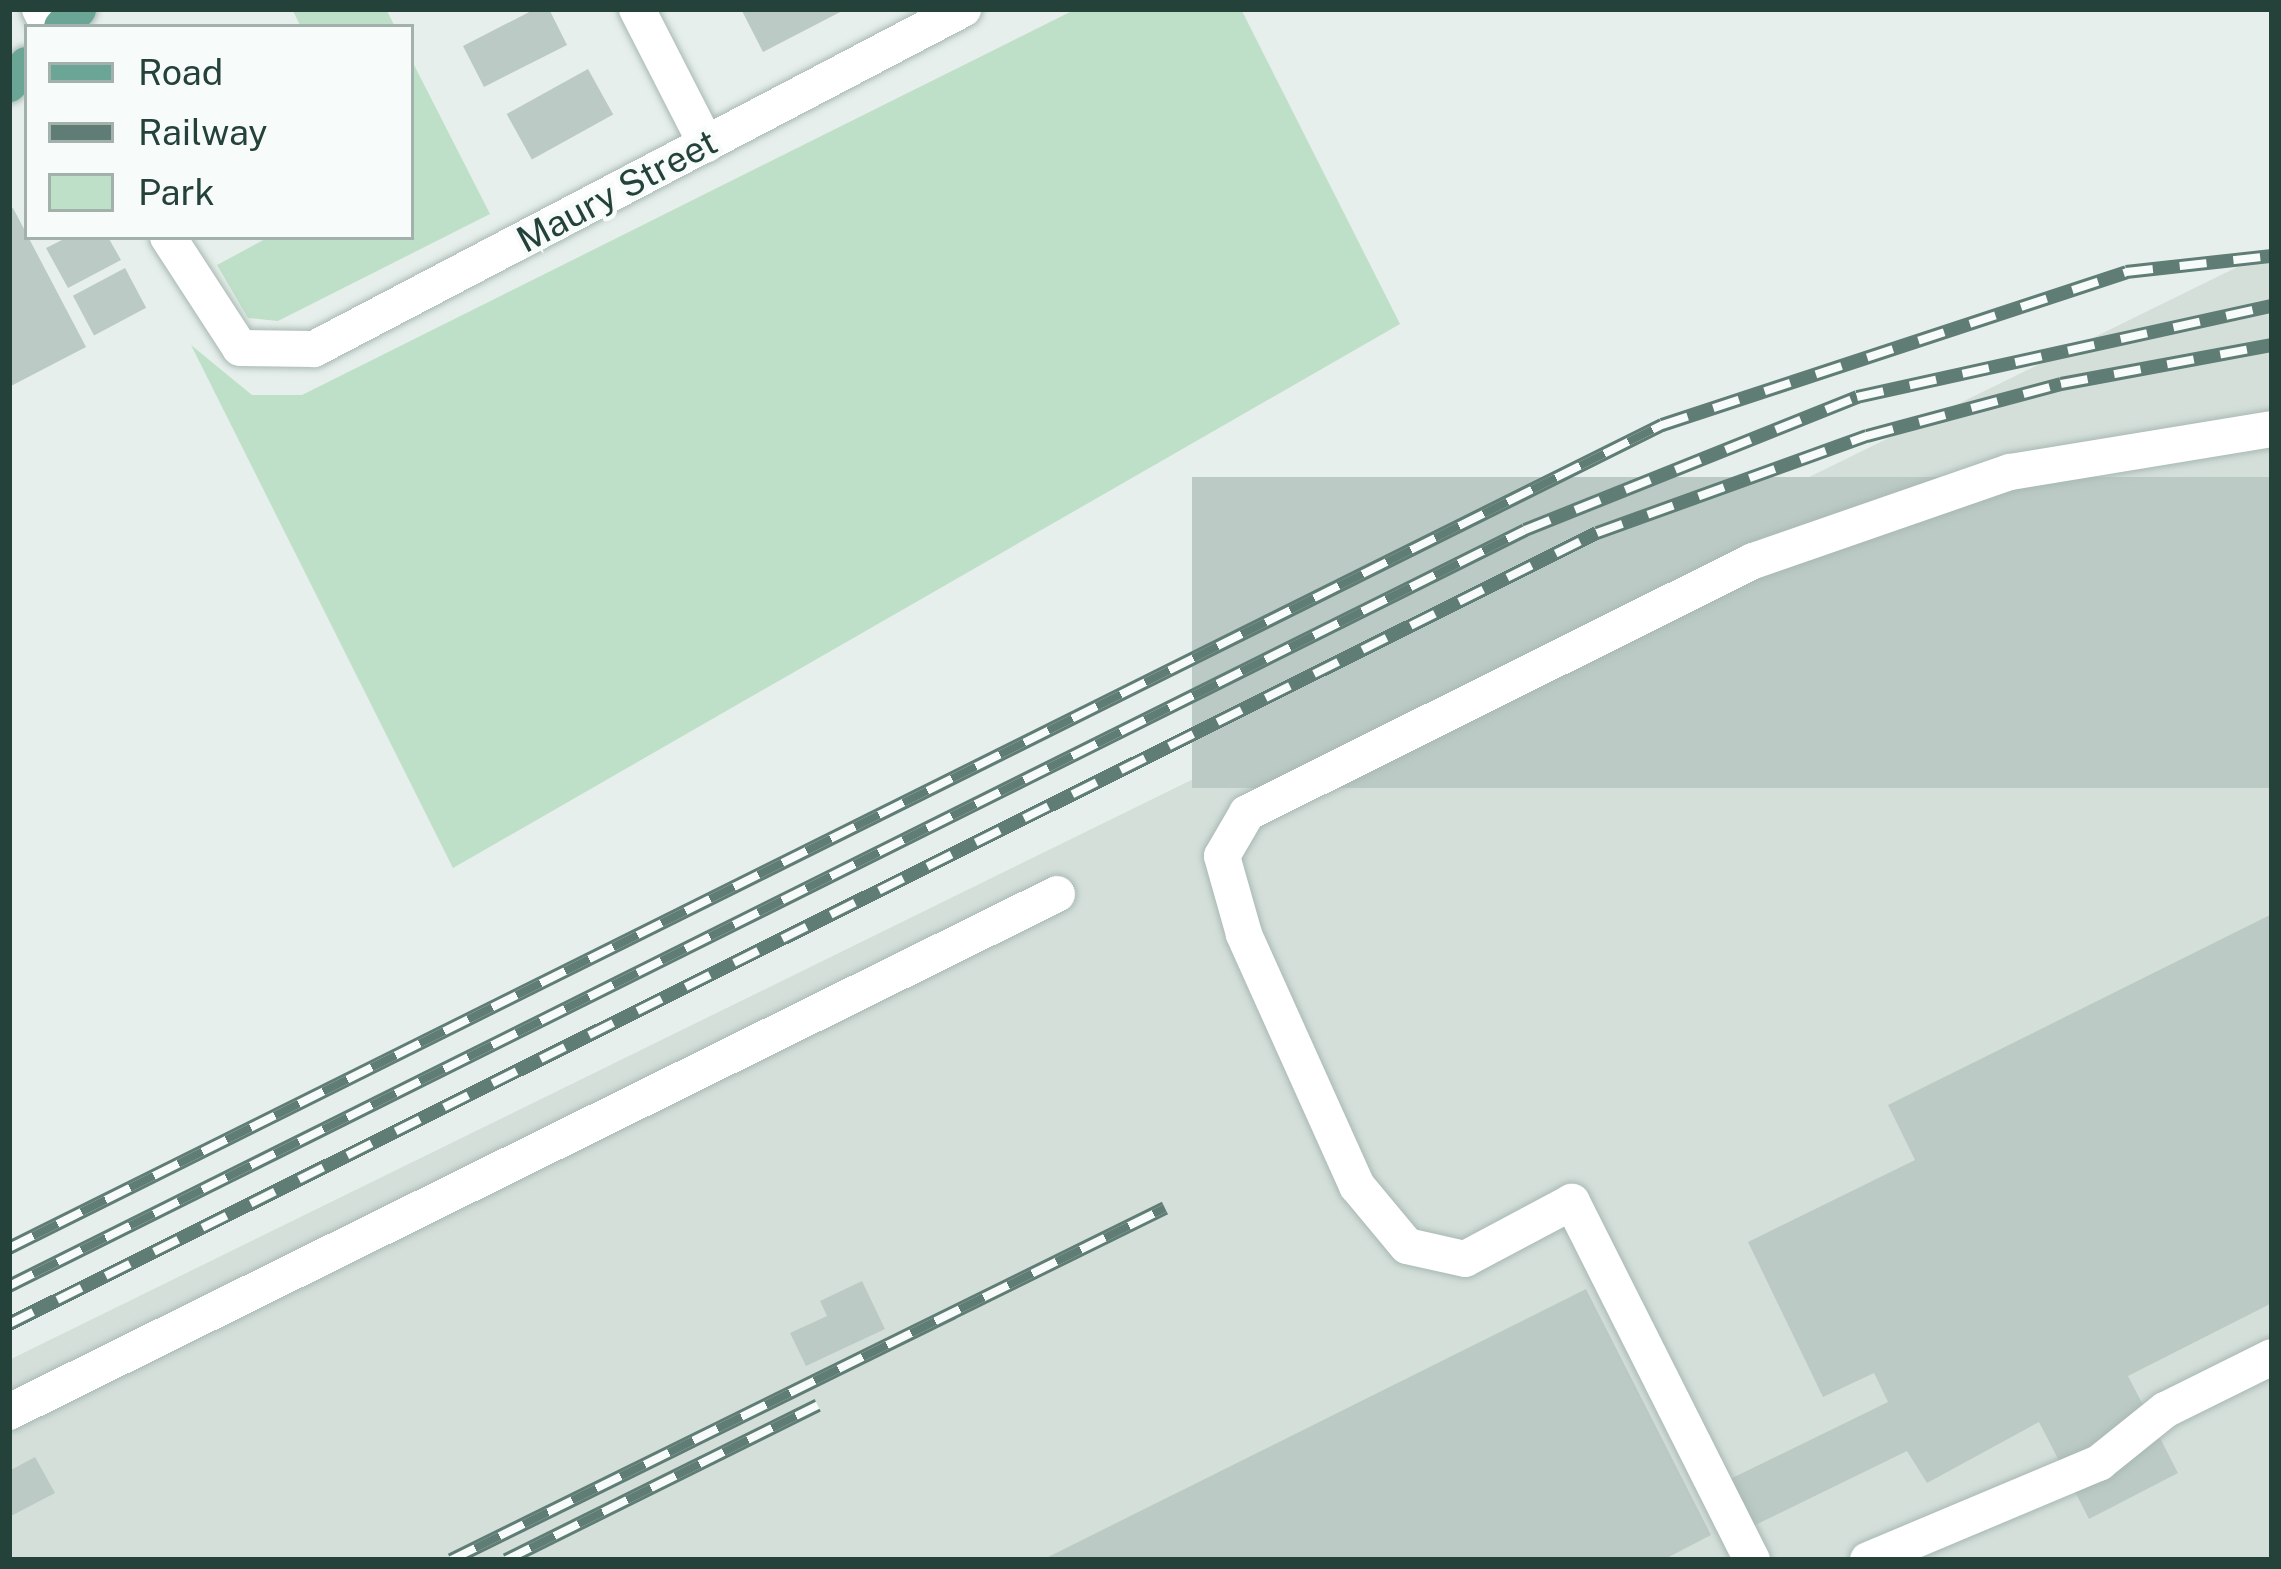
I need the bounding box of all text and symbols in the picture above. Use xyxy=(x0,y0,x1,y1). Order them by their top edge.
legend xyxy=(24,24,414,240)
text: Road xyxy=(138,51,223,93)
text: Railway xyxy=(138,111,267,153)
street label: Maury Street xyxy=(510,120,724,262)
text: Park xyxy=(138,171,215,213)

